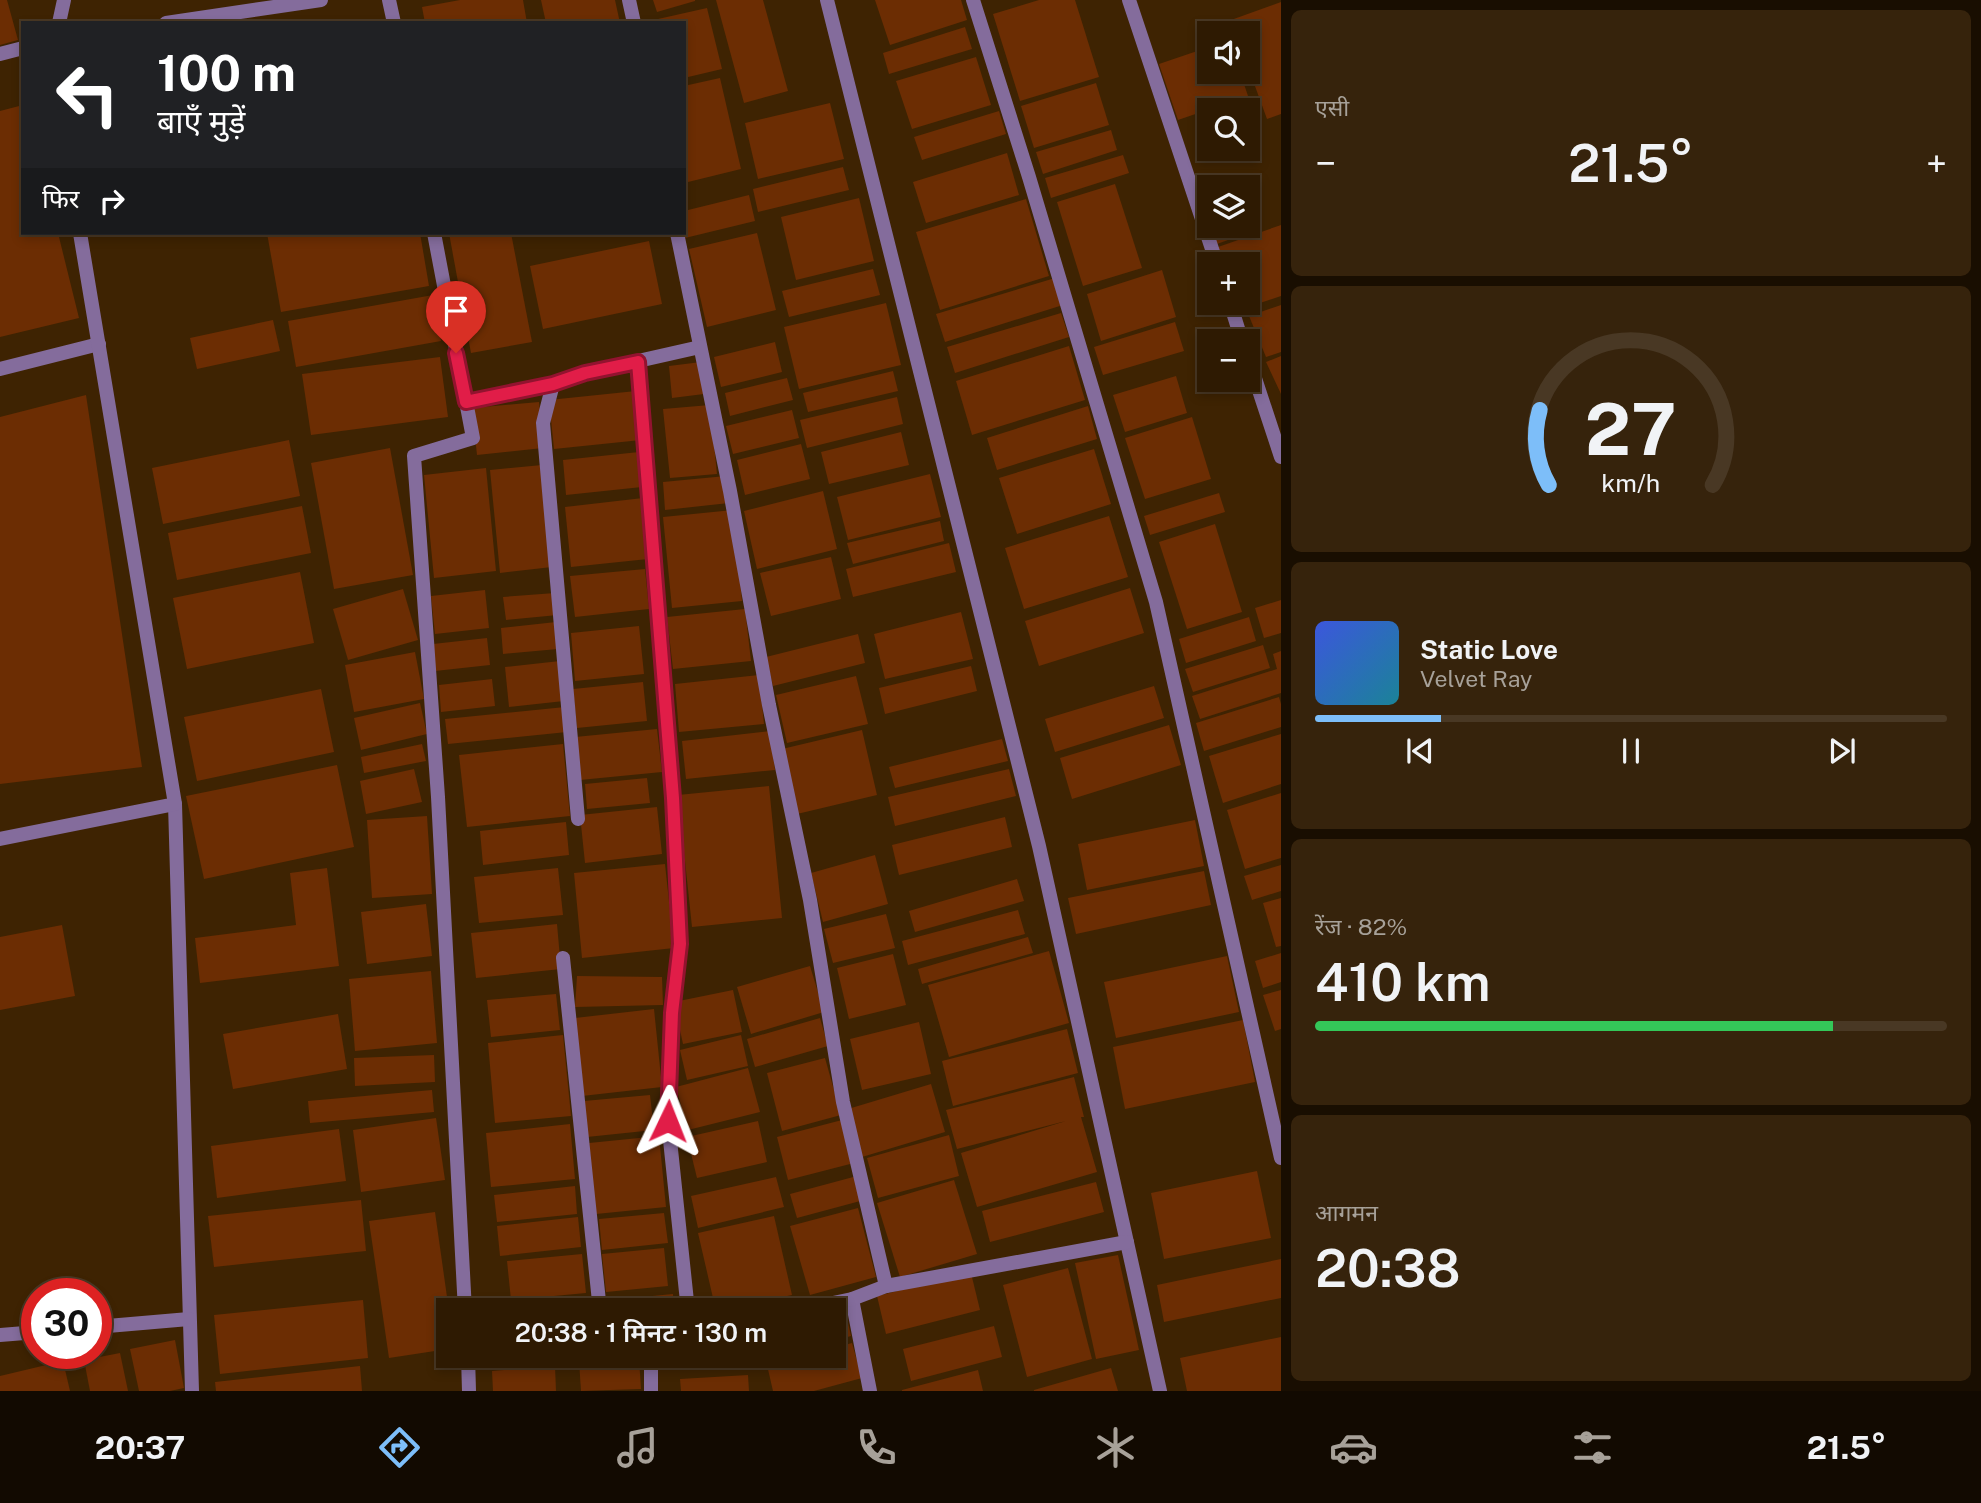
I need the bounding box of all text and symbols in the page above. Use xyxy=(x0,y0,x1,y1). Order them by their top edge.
map controls xyxy=(1197,21,1260,392)
button: sound xyxy=(1197,21,1260,84)
text: 100 m xyxy=(157,44,296,102)
icon: left xyxy=(42,49,133,140)
text: एसी xyxy=(1315,94,1349,121)
button: search xyxy=(1197,98,1260,161)
text: बाएँ मुड़ें xyxy=(157,103,245,140)
text: 21.5° xyxy=(1568,133,1694,194)
text: − xyxy=(1315,141,1336,186)
text: + xyxy=(1926,141,1947,186)
button: layers xyxy=(1197,175,1260,238)
icon: right xyxy=(93,182,131,220)
text: फिर xyxy=(42,183,79,214)
button: + xyxy=(1197,252,1260,315)
pin xyxy=(426,281,486,353)
icon: arrive xyxy=(437,292,475,330)
button: − xyxy=(1197,329,1260,392)
text: 27 xyxy=(1585,387,1677,472)
text: km/h xyxy=(1602,468,1660,498)
text: Static Love xyxy=(1420,634,1558,665)
text: Velvet Ray xyxy=(1420,665,1532,692)
icon: previous xyxy=(1401,732,1439,770)
icon: pause xyxy=(1612,732,1650,770)
icon: next xyxy=(1823,732,1861,770)
text: रेंज · 82% xyxy=(1315,913,1407,940)
text: 410 km xyxy=(1315,952,1491,1013)
position arrow xyxy=(631,1084,705,1158)
text: आगमन xyxy=(1315,1199,1378,1226)
text: 20:38 xyxy=(1315,1238,1461,1299)
speed limit sign: 30 xyxy=(21,1278,112,1369)
text: 20:38 · 1 मिनट · 130 m xyxy=(515,1317,767,1348)
icon: directions xyxy=(375,1423,424,1472)
icon: music xyxy=(613,1423,662,1472)
icon: phone xyxy=(852,1423,901,1472)
icon: climate xyxy=(1091,1423,1140,1472)
icon: car xyxy=(1329,1423,1378,1472)
icon: filters xyxy=(1568,1423,1617,1472)
text: 20:37 xyxy=(95,1429,185,1466)
text: 21.5° xyxy=(1807,1429,1886,1466)

